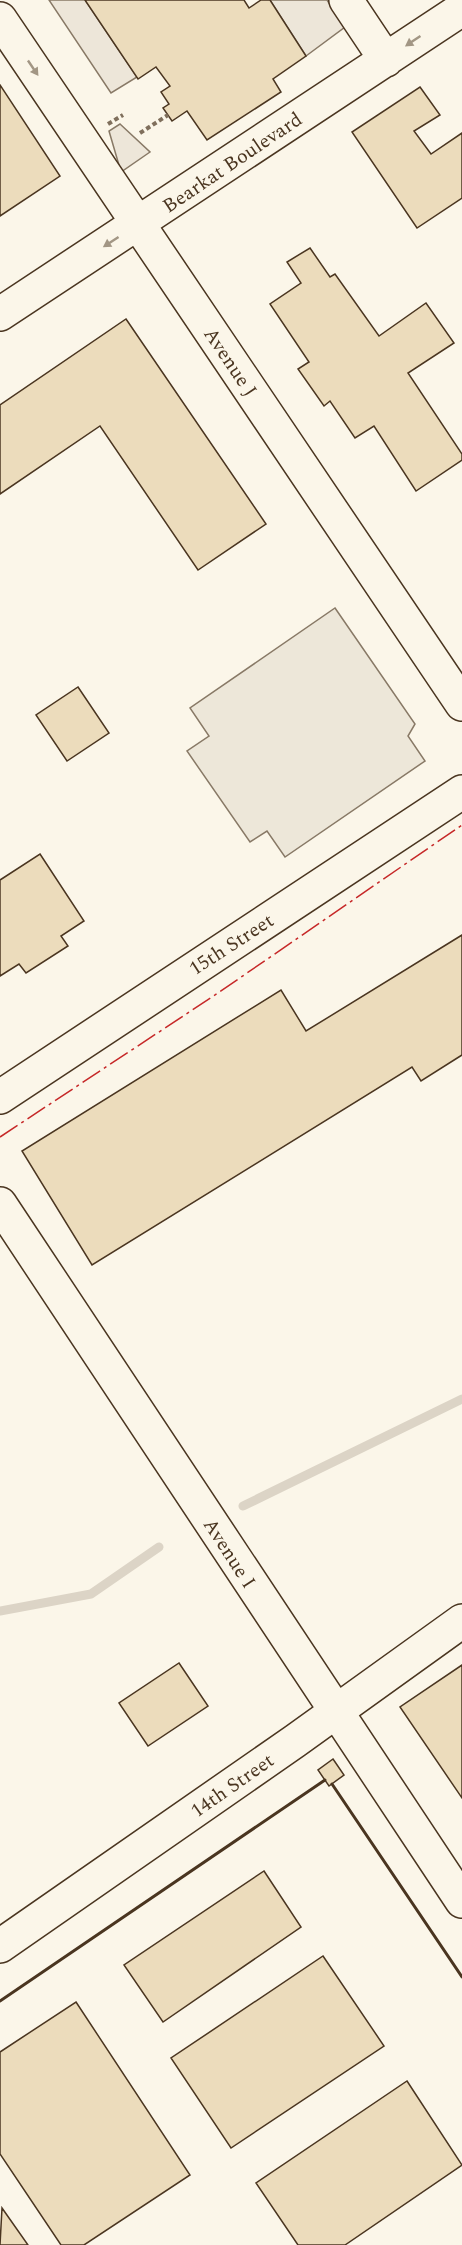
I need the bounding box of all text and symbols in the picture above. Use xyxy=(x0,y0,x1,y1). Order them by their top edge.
one-way arrow xyxy=(406,35,422,47)
one-way arrow xyxy=(27,60,38,76)
street label: Bearkat Boulevard xyxy=(157,105,309,221)
one-way arrow xyxy=(103,237,119,248)
street label: Avenue J xyxy=(196,321,265,404)
street label: 15th Street xyxy=(183,906,280,984)
street label: Avenue I xyxy=(195,1512,263,1595)
street label: 14th Street xyxy=(185,1746,281,1826)

